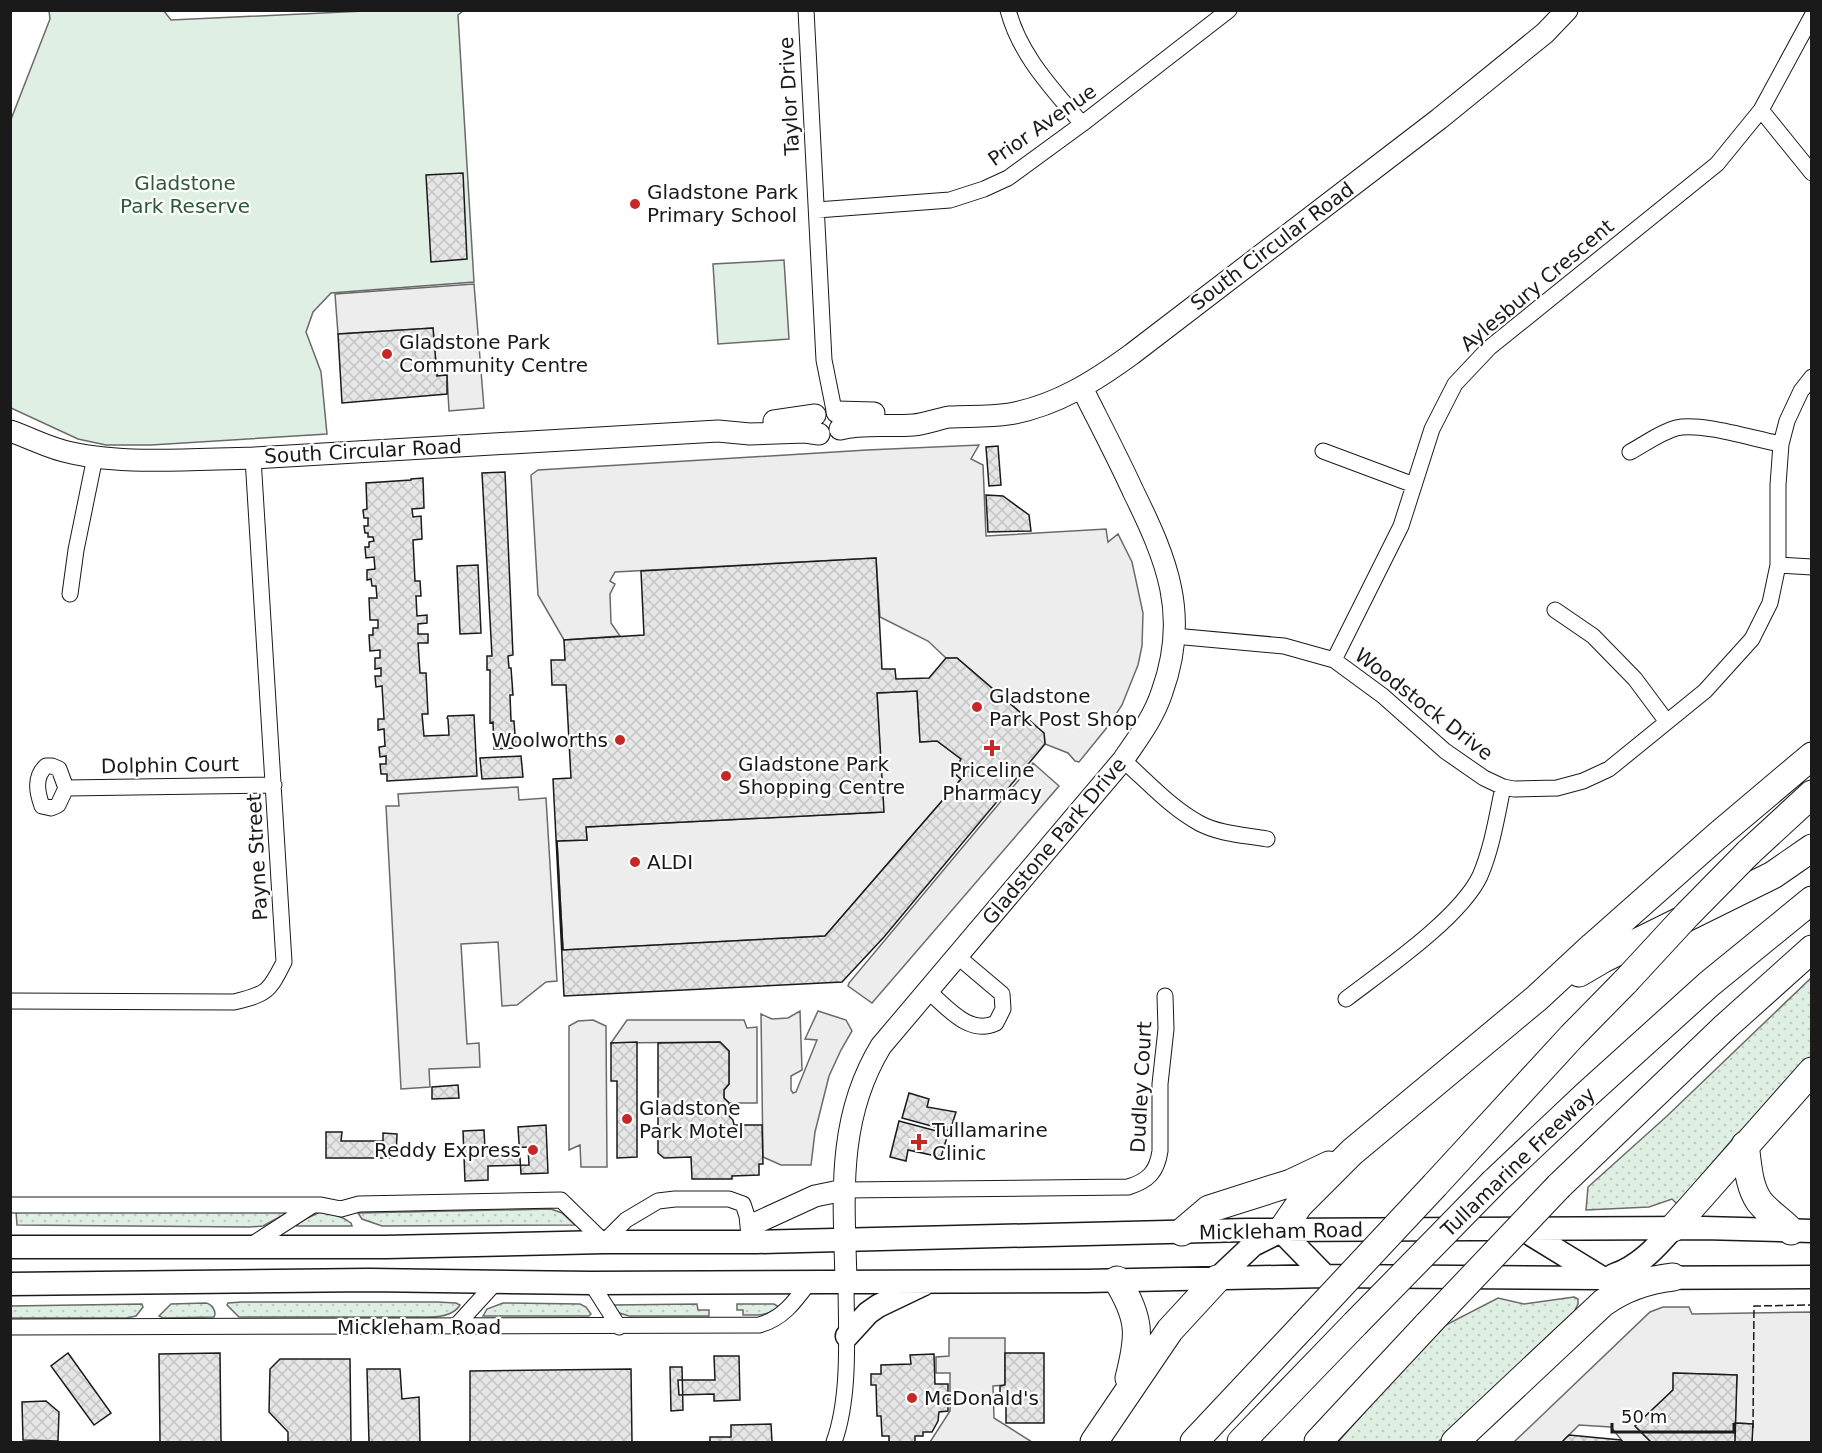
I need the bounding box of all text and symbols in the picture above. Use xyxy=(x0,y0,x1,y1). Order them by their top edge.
street label: Taylor Drive xyxy=(774,36,804,157)
street label: Prior Avenue xyxy=(983,79,1101,171)
park label: Gladstone Park Reserve xyxy=(120,171,250,218)
street label: South Circular Road xyxy=(1186,177,1358,315)
place label: Gladstone Park Primary School xyxy=(647,180,798,227)
marker: Gladstone Park Primary School xyxy=(628,197,642,211)
street label: Aylesbury Crescent xyxy=(1456,214,1619,356)
place label: Gladstone Park Community Centre xyxy=(399,330,588,377)
marker: Gladstone Park Community Centre xyxy=(380,347,394,361)
street label: South Circular Road xyxy=(263,434,463,468)
street label: Woodstock Drive xyxy=(1350,643,1498,765)
place label: Gladstone Park Post Shop xyxy=(989,684,1137,731)
marker: Gladstone Park Post Shop xyxy=(970,700,984,714)
place label: Woolworths xyxy=(492,728,608,752)
marker: Woolworths xyxy=(613,733,627,747)
marker: Priceline Pharmacy xyxy=(985,741,999,755)
street label: Dolphin Court xyxy=(101,752,239,778)
place label: Gladstone Park Shopping Centre xyxy=(738,752,905,799)
street label: Gladstone Park Drive xyxy=(977,753,1131,929)
place label: Priceline Pharmacy xyxy=(942,758,1042,805)
marker: Gladstone Park Shopping Centre xyxy=(719,769,733,783)
street label: Payne Street xyxy=(242,793,272,921)
place label: ALDI xyxy=(647,850,693,874)
marker: ALDI xyxy=(628,855,642,869)
street label: Dudley Court xyxy=(1126,1020,1156,1153)
street label: Tullamarine Freeway xyxy=(1435,1082,1600,1243)
place label: Gladstone Park Motel xyxy=(639,1096,744,1143)
marker: Gladstone Park Motel xyxy=(620,1112,634,1126)
place label: Tullamarine Clinic xyxy=(931,1118,1048,1165)
marker: Tullamarine Clinic xyxy=(910,1133,928,1151)
place label: Reddy Express xyxy=(374,1138,521,1162)
marker: Reddy Express xyxy=(526,1143,540,1157)
street label: Mickleham Road xyxy=(1199,1218,1363,1244)
street label: Mickleham Road xyxy=(337,1315,501,1339)
place label: McDonald's xyxy=(924,1386,1039,1410)
marker: McDonald's xyxy=(905,1391,919,1405)
scale bar xyxy=(1612,1396,1734,1434)
text: 50 m xyxy=(1621,1406,1667,1427)

